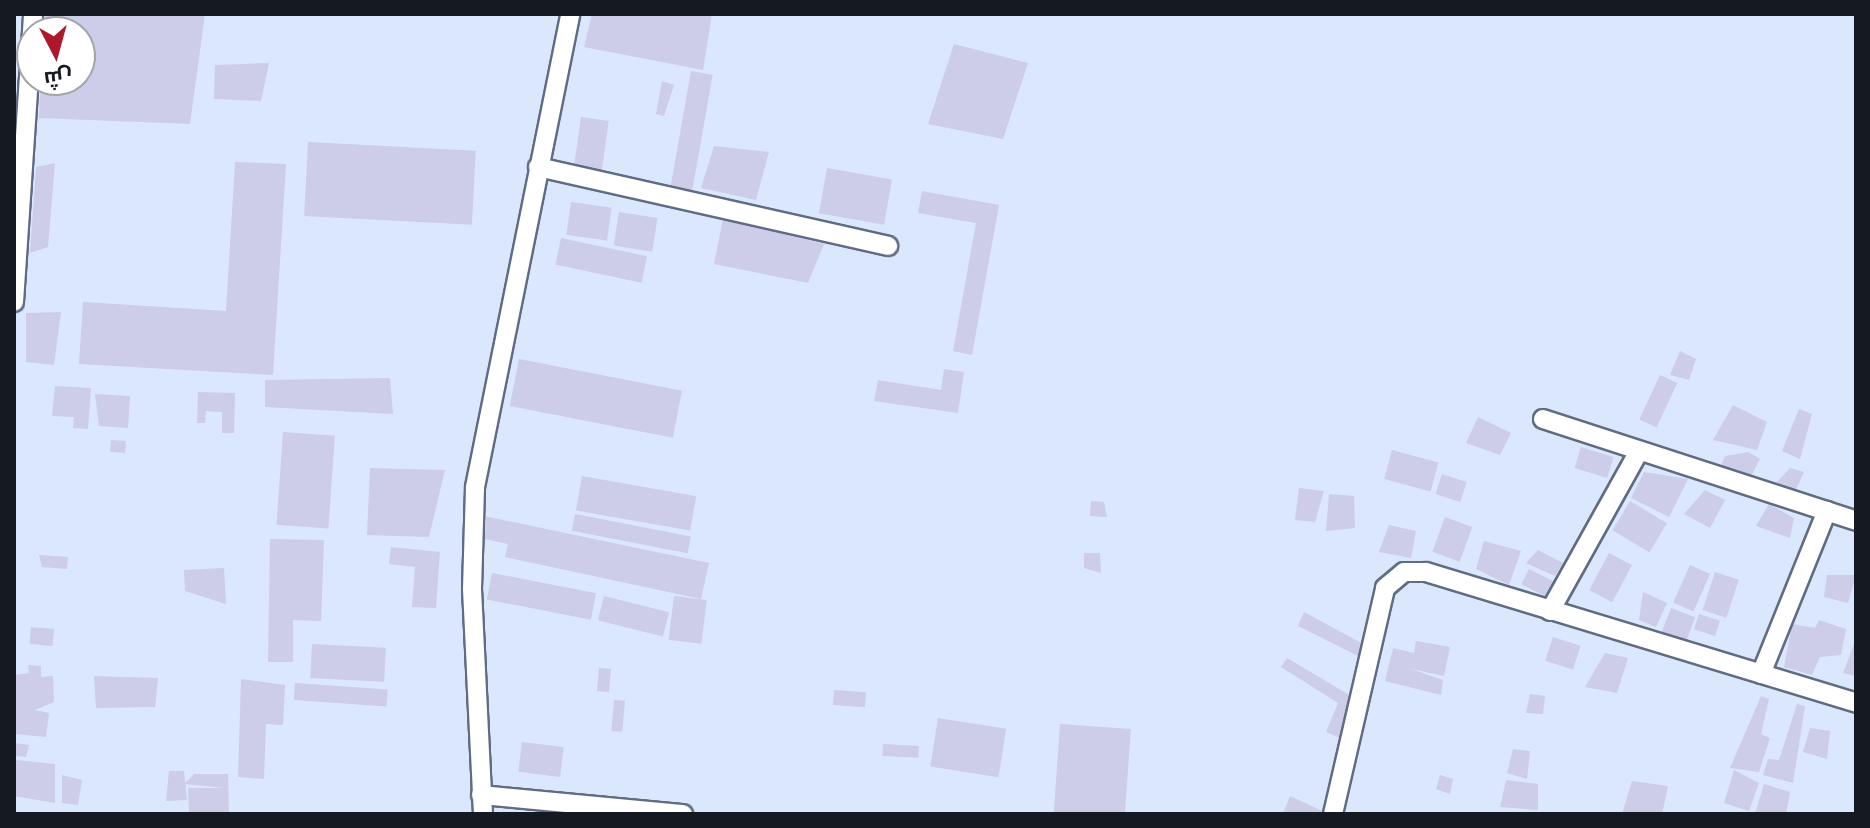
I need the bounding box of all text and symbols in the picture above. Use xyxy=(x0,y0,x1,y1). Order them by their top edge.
north arrow xyxy=(16,16,96,96)
text: ش xyxy=(43,63,74,93)

